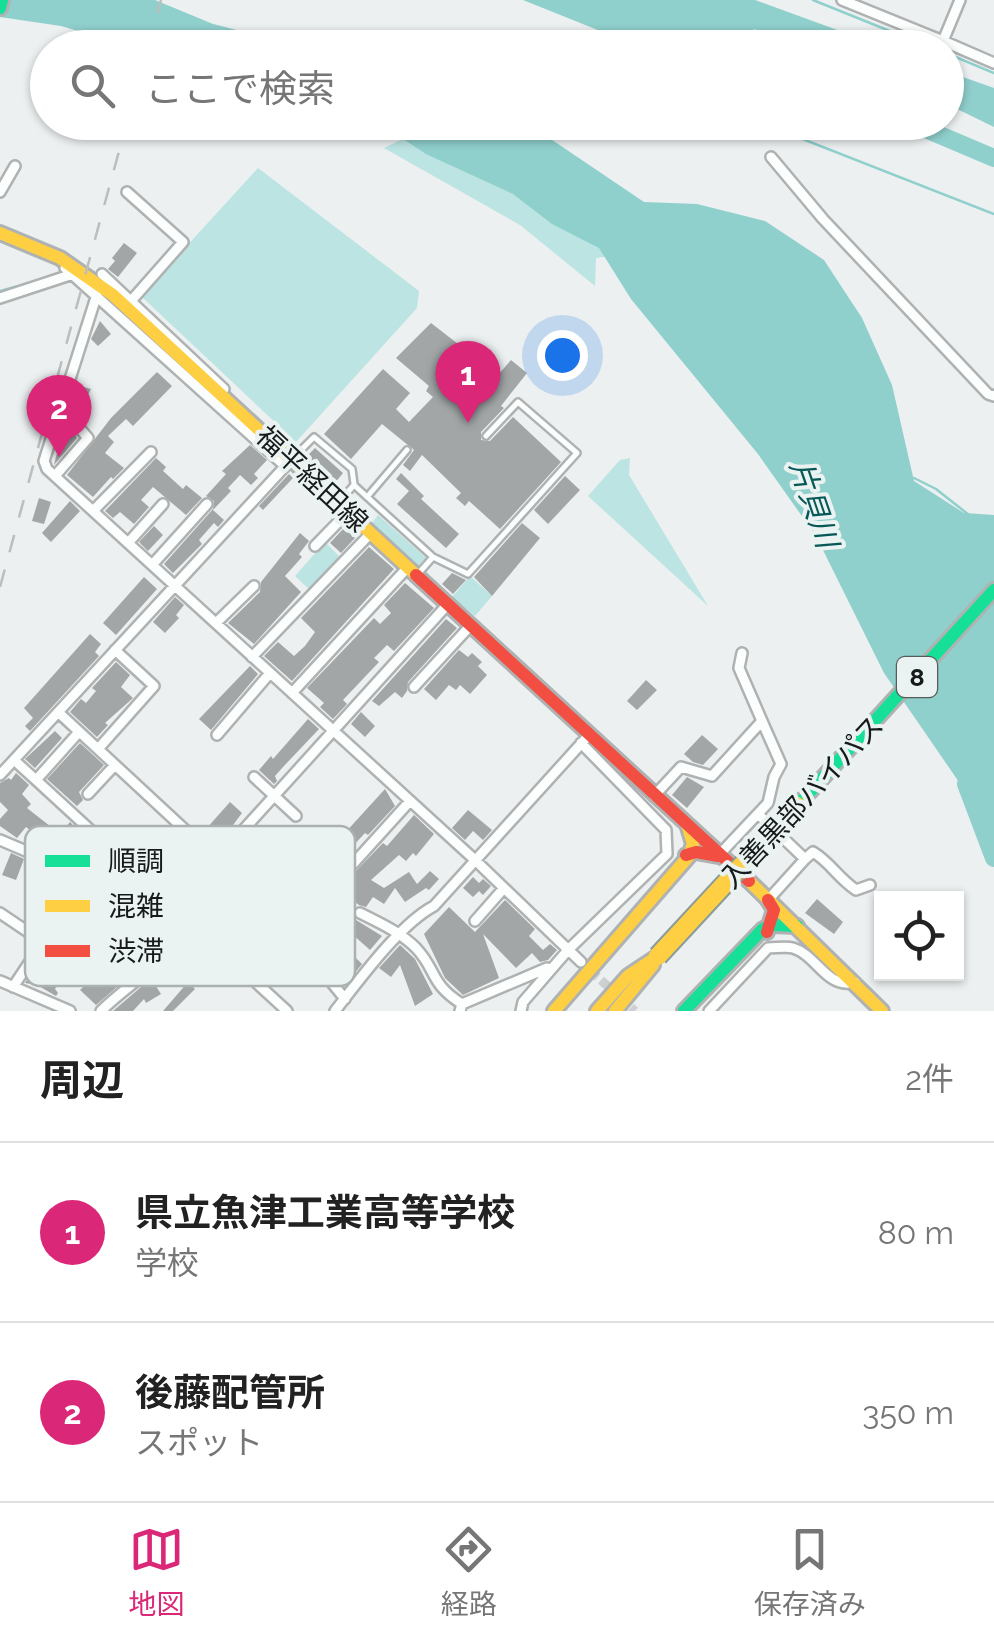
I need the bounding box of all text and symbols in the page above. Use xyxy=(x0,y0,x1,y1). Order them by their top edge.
search box xyxy=(30,30,964,140)
icon: search xyxy=(65,58,120,113)
text: ここで検索 xyxy=(145,66,335,111)
your location xyxy=(537,330,588,381)
pin: 1 xyxy=(436,340,500,423)
pin: 2 xyxy=(27,374,92,457)
street label: 福平経田線 xyxy=(250,419,374,539)
water label: 片貝川 xyxy=(783,456,846,555)
road number: 8 xyxy=(897,657,937,697)
street label: 入善黒部バイパス xyxy=(714,709,890,895)
legend xyxy=(25,826,355,986)
text: 順調 xyxy=(108,845,164,878)
text: 混雑 xyxy=(108,890,164,923)
map controls xyxy=(874,891,964,981)
button: locate xyxy=(874,891,964,981)
text: 渋滞 xyxy=(108,935,164,968)
text: 周辺 xyxy=(40,1056,124,1105)
text: 2件 xyxy=(905,1060,954,1097)
text: 県立魚津工業高等学校 xyxy=(135,1190,515,1235)
text: 1 xyxy=(65,1214,80,1251)
text: 80 m xyxy=(878,1214,954,1251)
text: 学校 xyxy=(135,1244,199,1281)
text: 後藤配管所 xyxy=(135,1370,325,1415)
text: 2 xyxy=(63,1394,82,1431)
text: 350 m xyxy=(862,1394,954,1431)
text: スポット xyxy=(135,1424,263,1461)
tab: 地図 xyxy=(128,1522,184,1622)
tab: 経路 xyxy=(441,1522,497,1622)
tab: 保存済み xyxy=(754,1522,866,1622)

